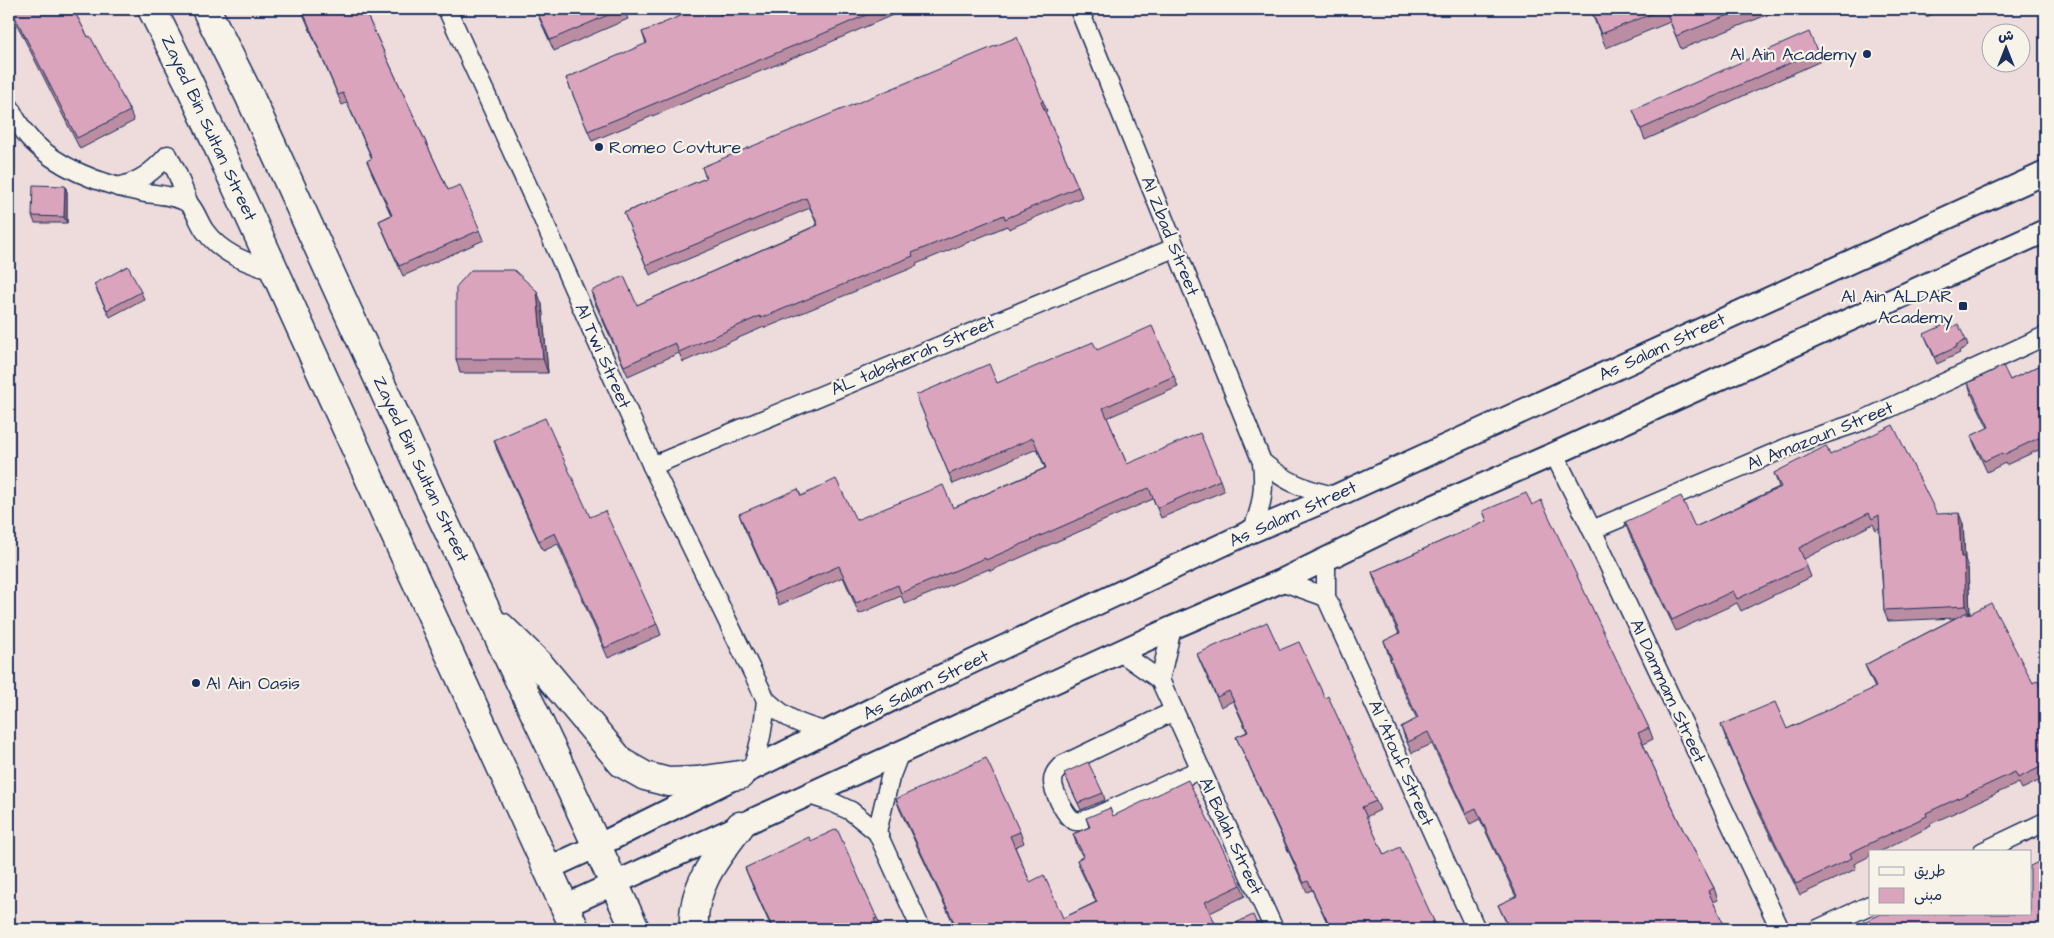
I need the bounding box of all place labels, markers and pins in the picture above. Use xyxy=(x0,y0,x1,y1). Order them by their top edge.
place label: Al Ain Academy xyxy=(1730,42,1857,68)
marker: Al Ain Academy xyxy=(1861,48,1873,60)
place label: Romeo Covture xyxy=(609,135,742,160)
marker: Romeo Covture xyxy=(593,141,605,153)
place label: Al Ain ALDAR Academy xyxy=(1841,284,1953,331)
marker: Al Ain ALDAR Academy xyxy=(1957,300,1969,312)
place label: Al Ain Oasis xyxy=(206,671,300,696)
marker: Al Ain Oasis xyxy=(190,677,202,689)

